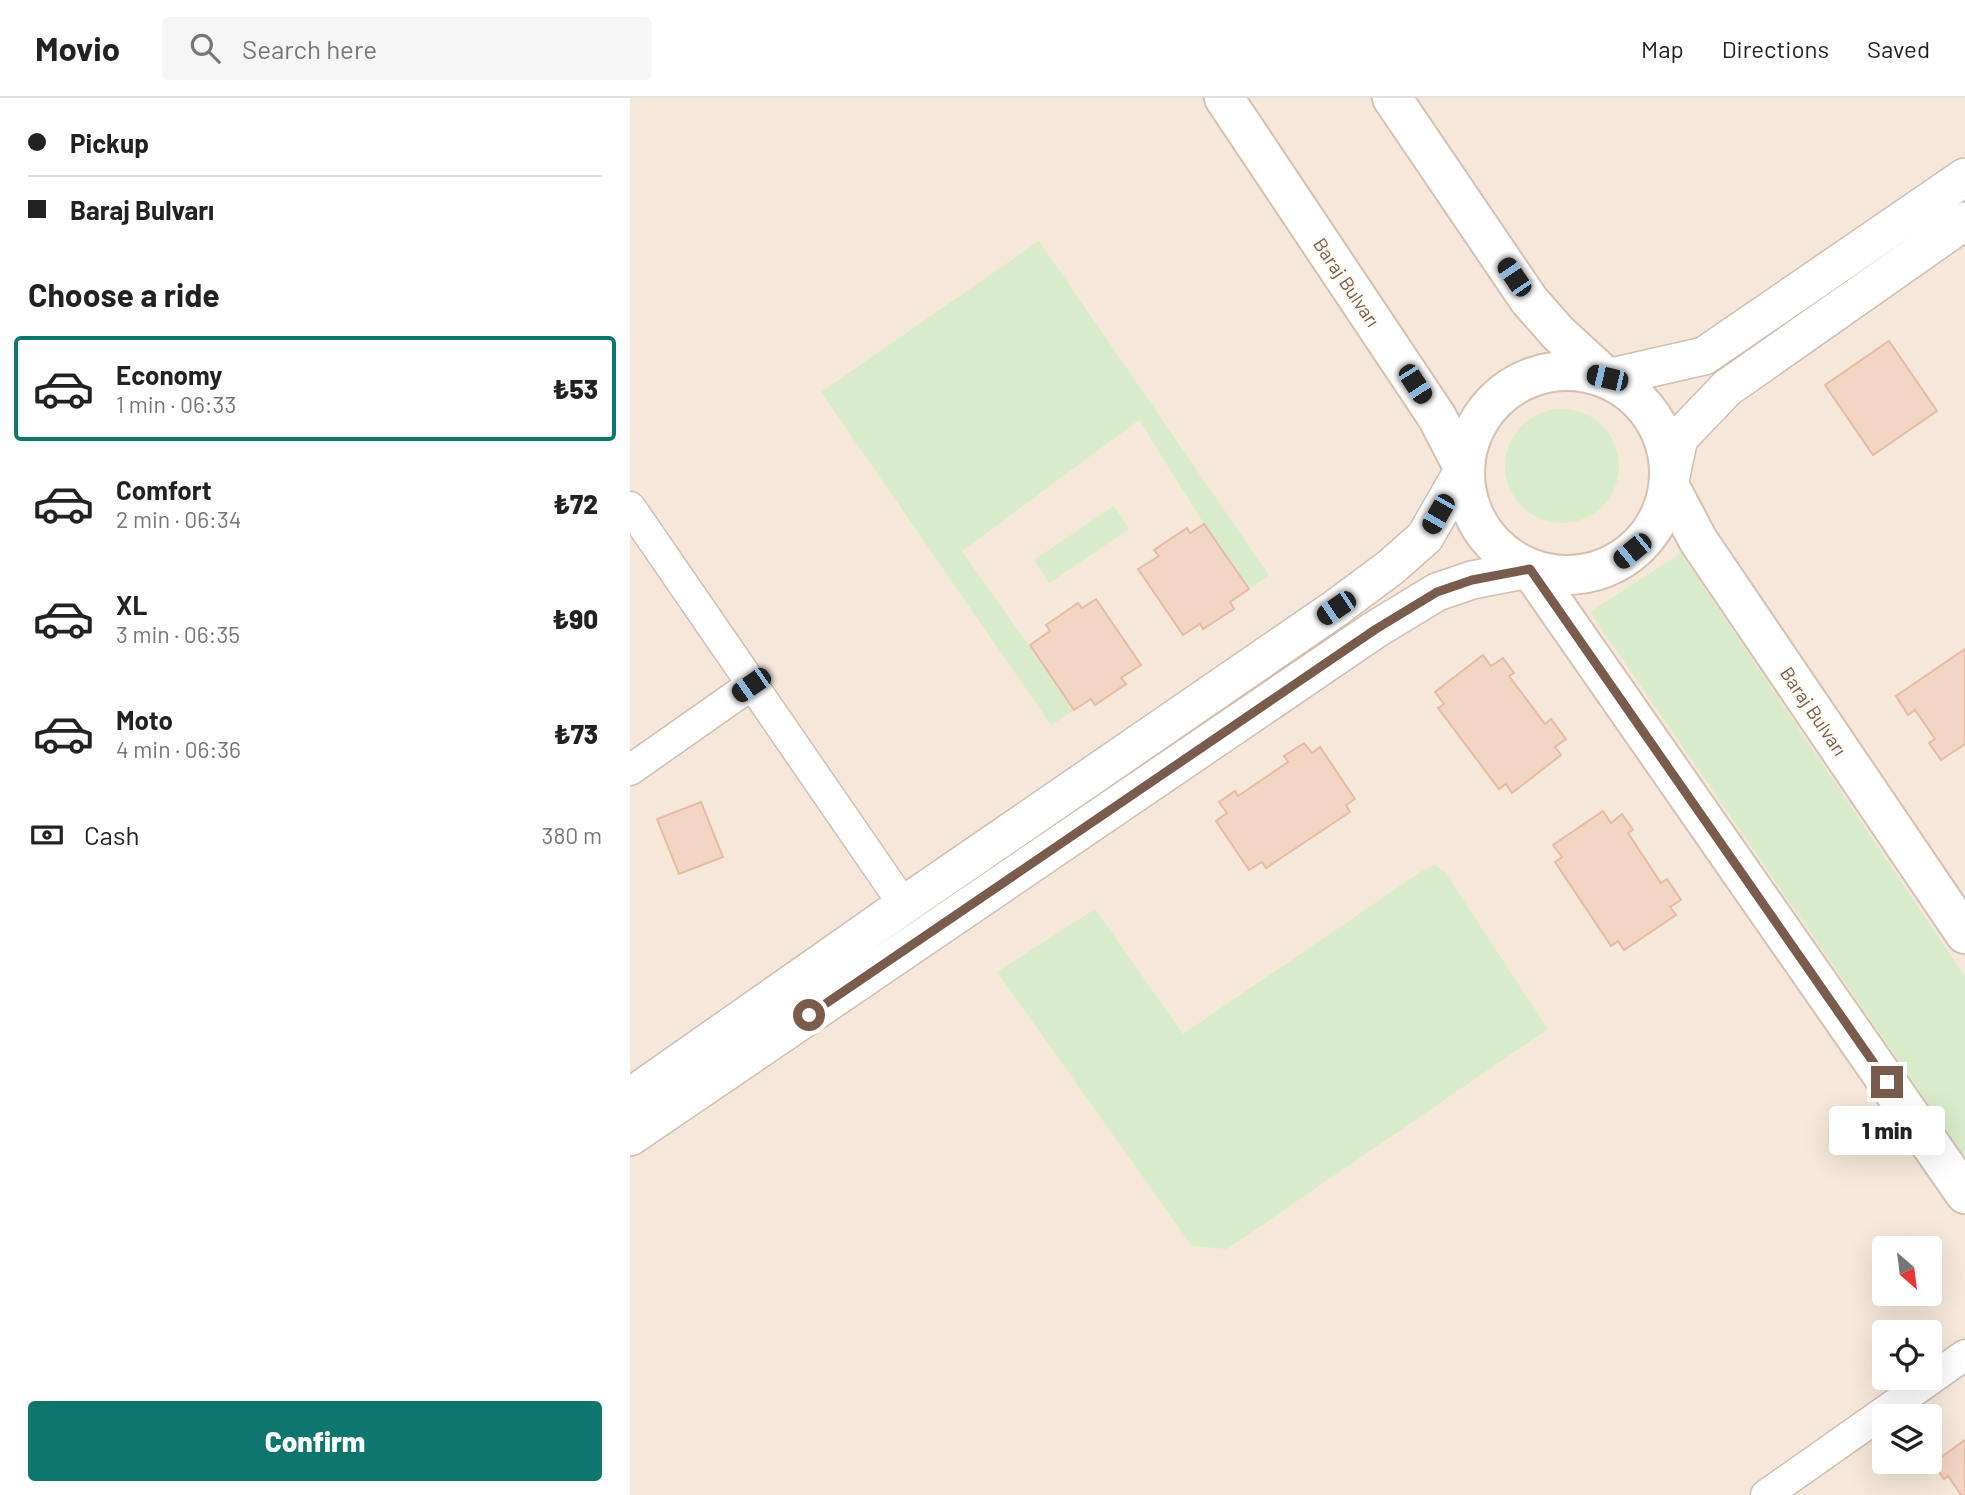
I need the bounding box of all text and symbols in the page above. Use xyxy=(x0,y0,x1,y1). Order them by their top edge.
search box xyxy=(162,17,652,80)
text: Movio xyxy=(35,28,120,68)
icon: search xyxy=(186,29,224,67)
text: Search here xyxy=(242,33,377,64)
text: Map xyxy=(1641,34,1684,63)
text: Directions xyxy=(1722,34,1829,63)
text: Saved xyxy=(1867,34,1930,63)
text: Pickup xyxy=(70,127,149,158)
text: Baraj Bulvarı xyxy=(70,194,214,225)
street label: Baraj Bulvarı xyxy=(1309,233,1385,331)
car xyxy=(1494,254,1535,300)
text: Choose a ride xyxy=(28,275,220,313)
icon: car xyxy=(32,357,95,420)
text: Economy xyxy=(116,359,222,390)
car xyxy=(1395,361,1436,407)
car xyxy=(1585,363,1630,393)
text: ₺53 xyxy=(553,373,598,404)
text: 1 min · 06:33 xyxy=(116,390,236,418)
icon: car xyxy=(32,472,95,535)
text: Comfort xyxy=(116,474,212,505)
text: ₺72 xyxy=(553,488,598,519)
car xyxy=(1419,491,1458,537)
text: 2 min · 06:34 xyxy=(116,505,241,533)
car xyxy=(1610,530,1655,572)
icon: car xyxy=(32,587,95,650)
car xyxy=(1313,588,1360,628)
text: XL xyxy=(116,589,147,620)
text: ₺90 xyxy=(552,603,598,634)
text: 3 min · 06:35 xyxy=(116,620,240,648)
street label: Baraj Bulvarı xyxy=(1776,662,1852,760)
car xyxy=(728,664,775,706)
icon: car xyxy=(32,702,95,765)
text: Moto xyxy=(116,704,173,735)
text: ₺73 xyxy=(554,718,598,749)
text: 4 min · 06:36 xyxy=(116,735,241,763)
icon: cash xyxy=(28,816,66,854)
text: Cash xyxy=(84,819,139,850)
text: 380 m xyxy=(542,821,602,849)
route start xyxy=(793,999,825,1031)
route end xyxy=(1871,1066,1903,1098)
callout: 1 min xyxy=(1829,1107,1945,1156)
text: 1 min xyxy=(1862,1116,1912,1144)
north arrow xyxy=(1872,1236,1942,1306)
map controls xyxy=(1872,1236,1942,1474)
button: locate xyxy=(1872,1320,1942,1390)
button: Confirm xyxy=(28,1401,602,1481)
button: layers xyxy=(1872,1404,1942,1474)

